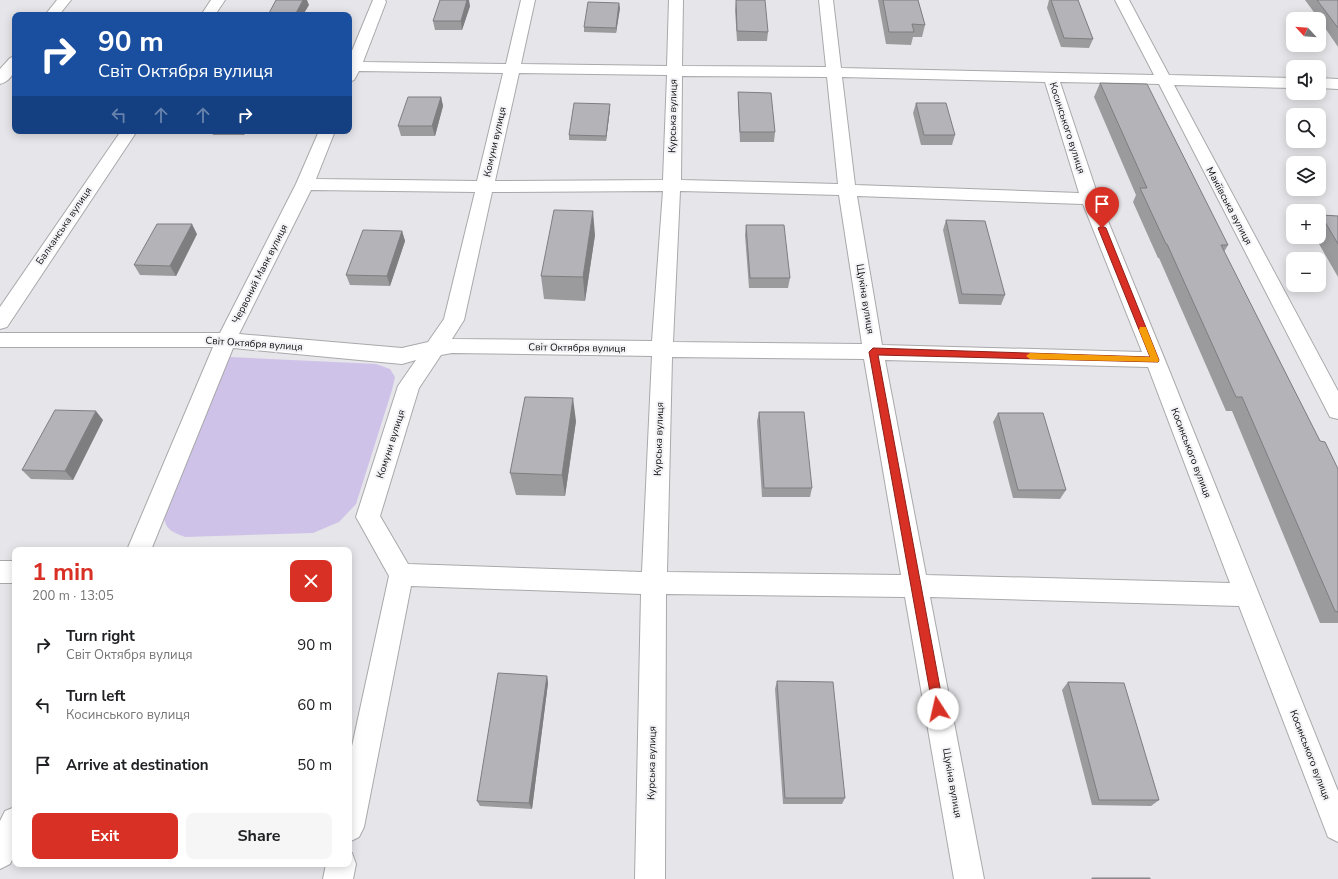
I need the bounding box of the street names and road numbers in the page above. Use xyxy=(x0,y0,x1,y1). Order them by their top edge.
street label: Курська вулиця xyxy=(665,79,681,153)
street label: Косинського вулиця xyxy=(1046,80,1088,176)
street label: Комуни вулиця xyxy=(480,106,510,178)
street label: Макіївська вулиця xyxy=(1203,165,1255,247)
street label: Балканська вулиця xyxy=(33,184,95,268)
street label: Червоний Маяк вулиця xyxy=(229,222,291,326)
street label: Щукіна вулиця xyxy=(853,263,877,335)
street label: Світ Октября вулиця xyxy=(205,334,303,354)
street label: Світ Октября вулиця xyxy=(528,340,626,356)
street label: Курська вулиця xyxy=(651,402,667,476)
street label: Косинського вулиця xyxy=(1167,406,1215,500)
street label: Комуни вулиця xyxy=(373,408,409,480)
street label: Косинського вулиця xyxy=(1286,708,1334,802)
street label: Курська вулиця xyxy=(644,726,660,800)
street label: Щукіна вулиця xyxy=(939,747,965,819)

